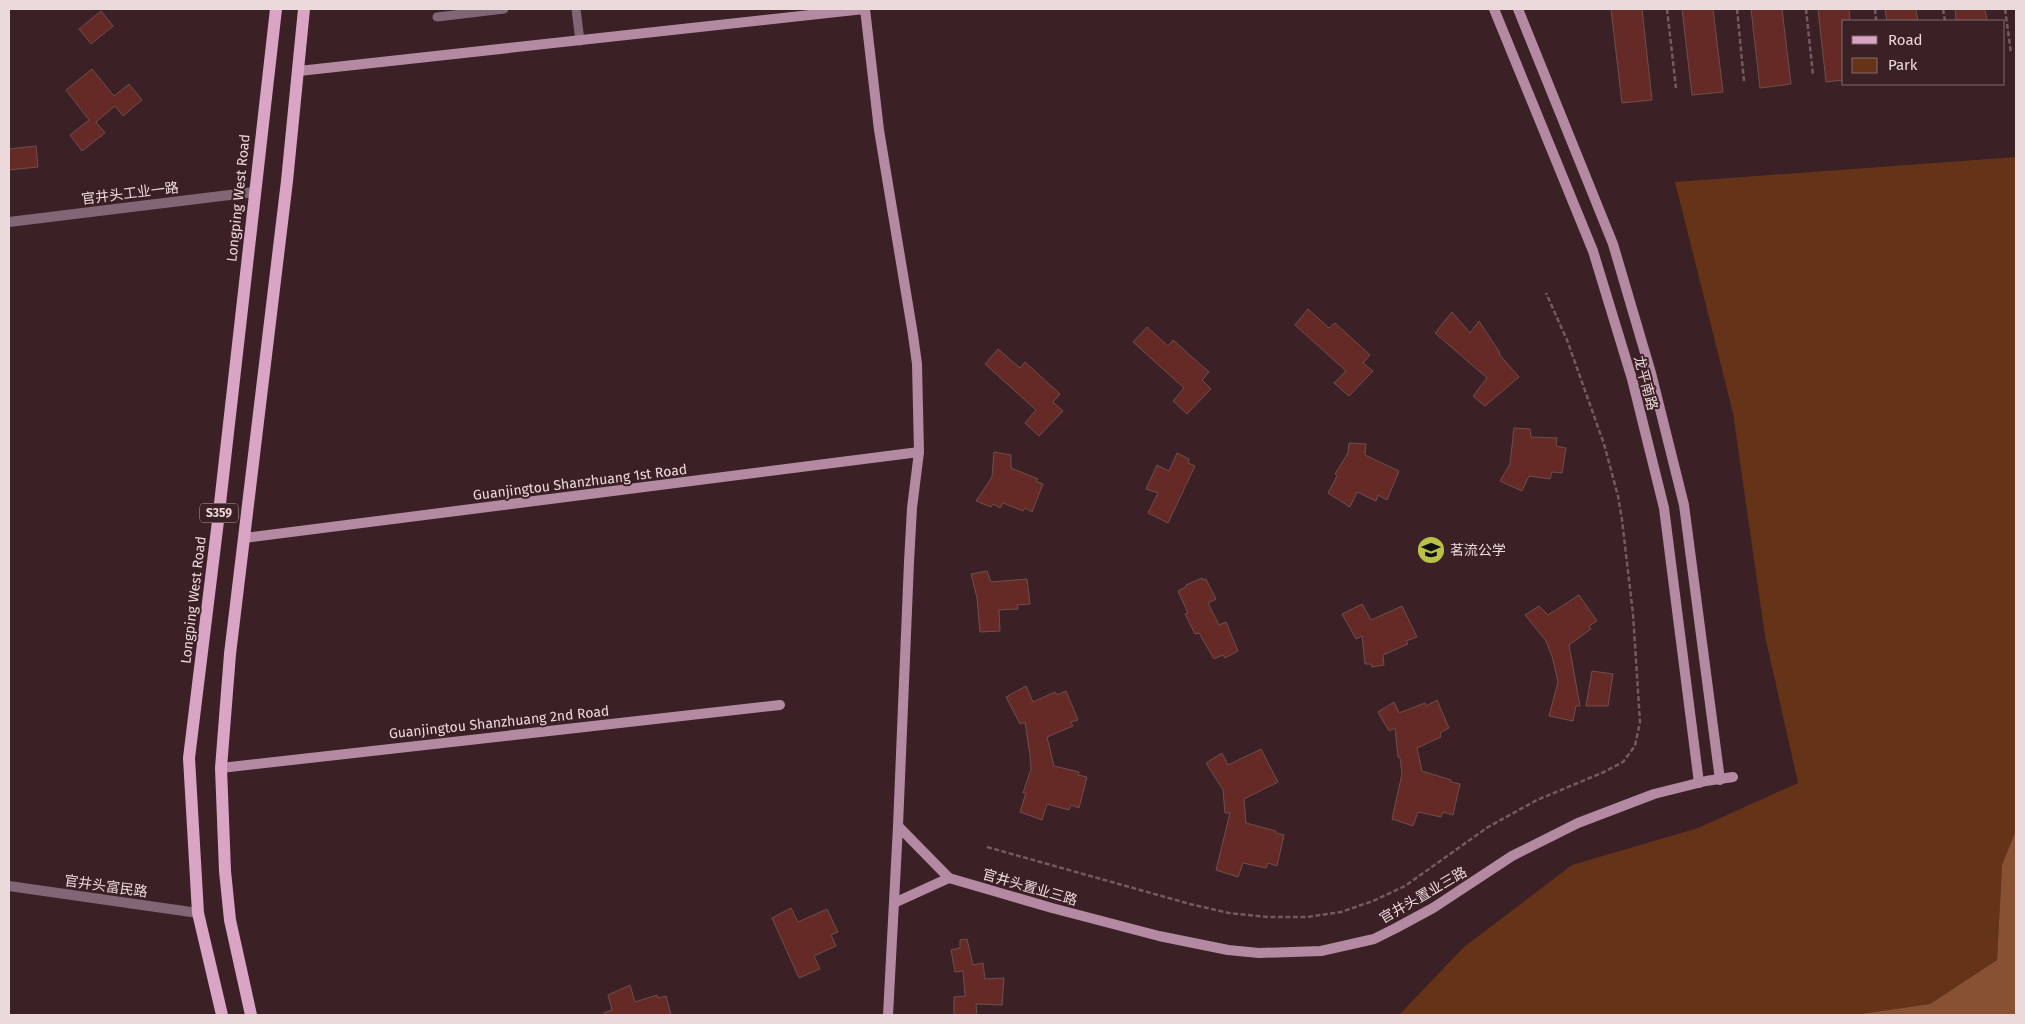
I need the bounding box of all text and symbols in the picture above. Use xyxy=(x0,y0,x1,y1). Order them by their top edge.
legend xyxy=(1842,20,2005,85)
text: Road xyxy=(1888,31,1923,49)
text: Park xyxy=(1888,56,1918,74)
street label: Longping West Road xyxy=(223,133,254,263)
street label: 官井头工业一路 xyxy=(80,179,180,208)
street label: 龙平南路 xyxy=(1630,354,1661,412)
street label: Guanjingtou Shanzhuang 1st Road xyxy=(472,461,688,504)
road number: S359 xyxy=(200,503,238,522)
street label: Longping West Road xyxy=(177,535,210,665)
school or university icon: 茗流公学 xyxy=(1416,535,1446,565)
place label: 茗流公学 xyxy=(1450,542,1506,559)
street label: Guanjingtou Shanzhuang 2nd Road xyxy=(388,702,610,743)
street label: 官井头置业三路 xyxy=(1377,864,1470,927)
street label: 官井头置业三路 xyxy=(980,866,1079,909)
street label: 官井头富民路 xyxy=(63,872,149,901)

